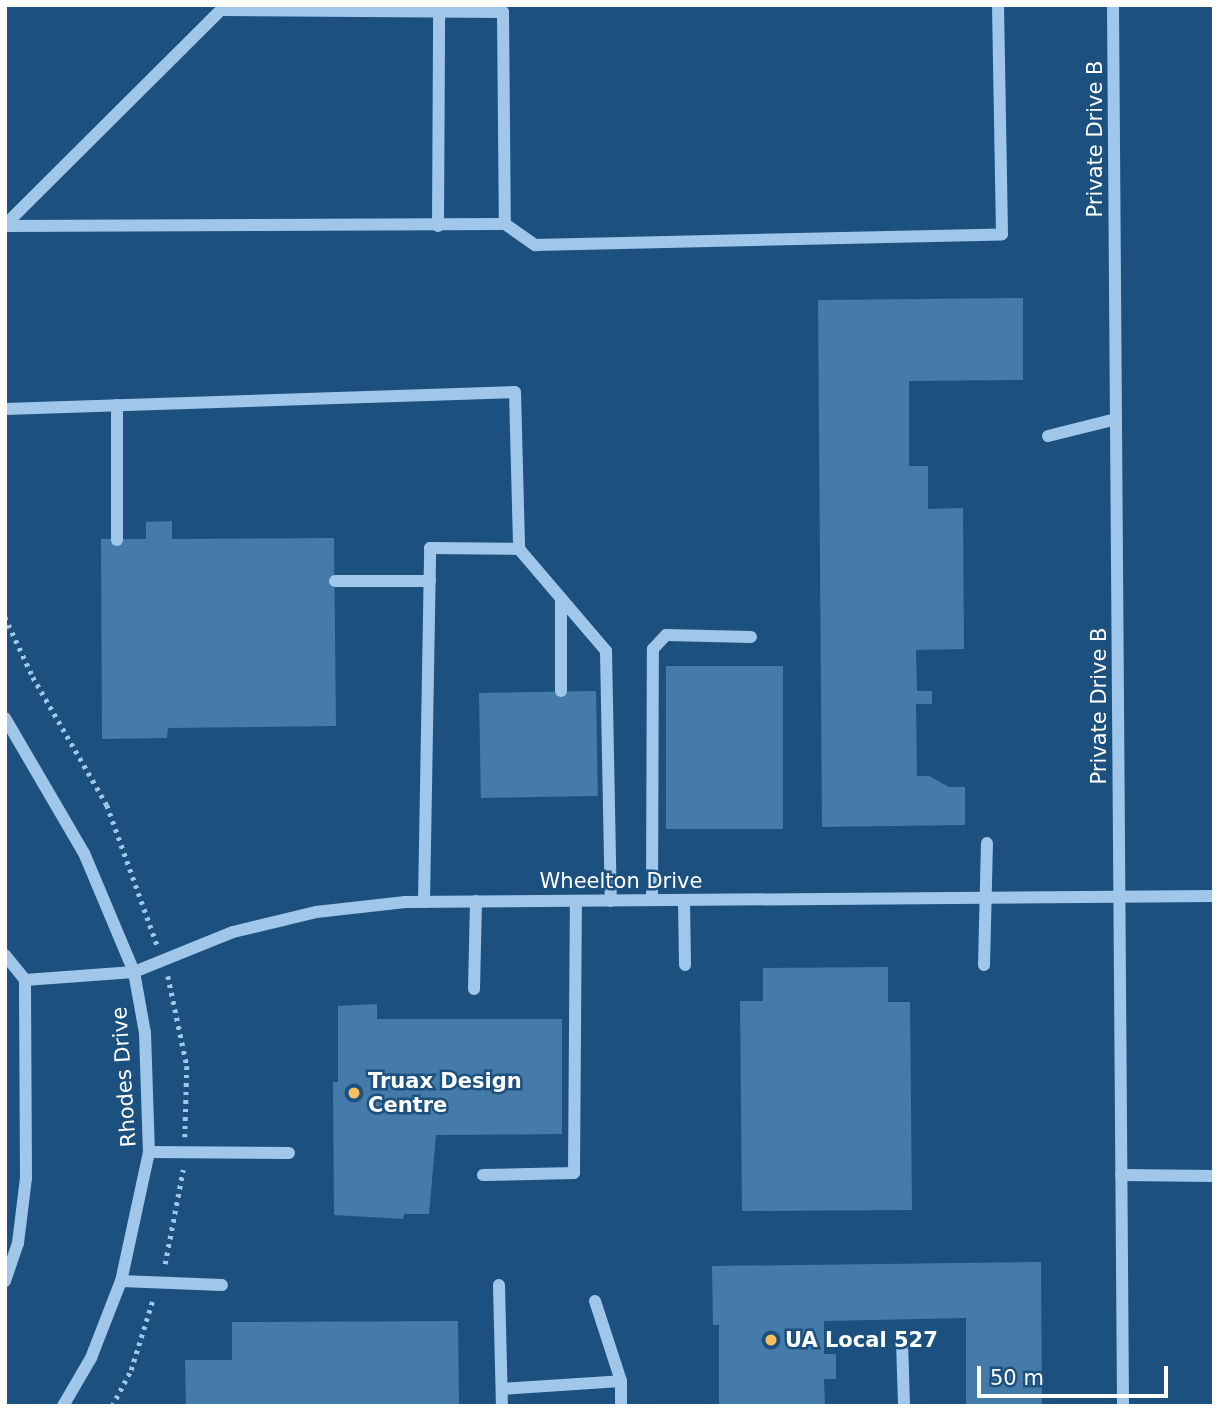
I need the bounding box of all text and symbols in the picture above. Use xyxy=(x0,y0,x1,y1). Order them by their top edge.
street label: Private Drive B xyxy=(1082,61,1108,217)
street label: Private Drive B xyxy=(1086,628,1112,784)
street label: Wheelton Drive xyxy=(540,868,702,894)
street label: Rhodes Drive xyxy=(107,1006,141,1148)
place label: Truax Design Centre xyxy=(368,1068,522,1118)
marker: Truax Design Centre xyxy=(346,1085,362,1101)
place label: UA Local 527 xyxy=(785,1327,938,1353)
marker: UA Local 527 xyxy=(763,1332,779,1348)
scale bar xyxy=(981,1352,1172,1396)
text: 50 m xyxy=(990,1366,1044,1390)

